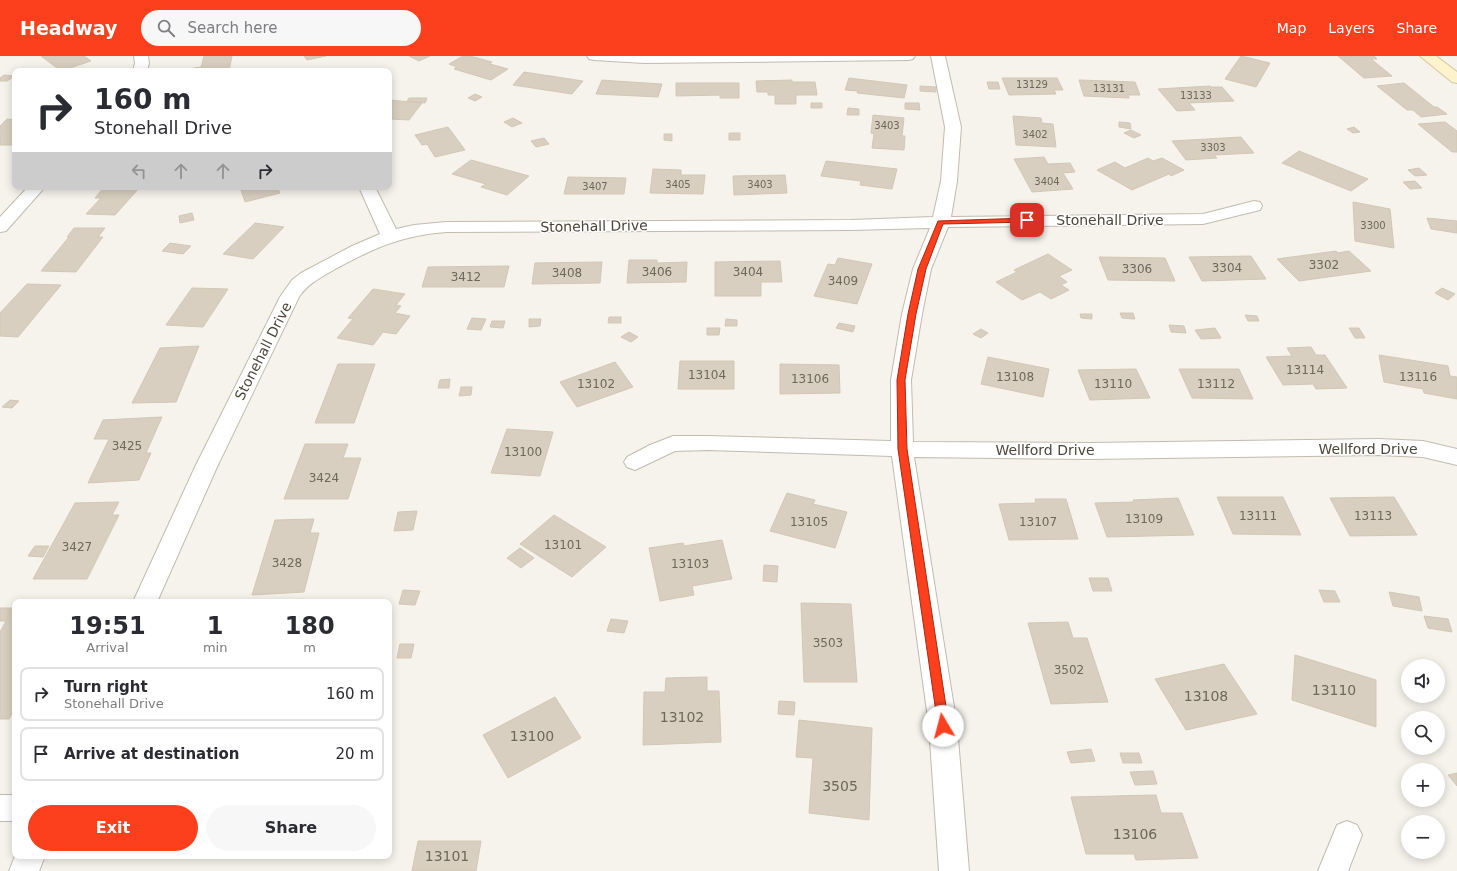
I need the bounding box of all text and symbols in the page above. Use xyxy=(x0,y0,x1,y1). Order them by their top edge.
search box xyxy=(141,10,421,46)
text: Headway xyxy=(20,17,117,39)
icon: search xyxy=(155,17,177,39)
text: Search here xyxy=(187,19,278,37)
text: Map xyxy=(1277,20,1306,36)
text: Layers xyxy=(1328,20,1375,36)
text: Share xyxy=(1397,20,1437,36)
house number: 13129 xyxy=(1016,79,1048,90)
text: 160 m xyxy=(94,83,191,116)
house number: 13131 xyxy=(1093,83,1125,94)
icon: right xyxy=(28,84,80,136)
house number: 13133 xyxy=(1180,90,1212,101)
text: Stonehall Drive xyxy=(94,117,232,138)
house number: 3403 xyxy=(874,120,900,131)
house number: 3402 xyxy=(1022,129,1048,140)
house number: 3303 xyxy=(1200,142,1226,153)
icon: left xyxy=(128,160,150,182)
icon: ahead xyxy=(170,160,192,182)
icon: ahead xyxy=(212,160,234,182)
icon: right xyxy=(254,160,276,182)
house number: 3404 xyxy=(1034,176,1060,187)
house number: 3405 xyxy=(665,179,691,190)
house number: 3403 xyxy=(747,179,773,190)
house number: 3407 xyxy=(582,181,608,192)
pin xyxy=(1010,203,1044,237)
icon: arrive xyxy=(1016,209,1038,231)
street label: Stonehall Drive xyxy=(1056,212,1164,228)
street label: Stonehall Drive xyxy=(540,217,648,235)
house number: 3300 xyxy=(1360,220,1386,231)
house number: 3302 xyxy=(1309,258,1339,272)
house number: 3304 xyxy=(1212,261,1242,275)
house number: 3306 xyxy=(1122,262,1152,276)
house number: 3406 xyxy=(642,265,672,279)
house number: 3404 xyxy=(733,265,763,279)
house number: 3408 xyxy=(552,266,582,280)
house number: 3412 xyxy=(451,270,481,284)
house number: 3409 xyxy=(828,274,858,288)
street label: Stonehall Drive xyxy=(231,300,295,402)
house number: 13114 xyxy=(1286,363,1324,377)
house number: 13104 xyxy=(688,368,726,382)
house number: 13108 xyxy=(996,370,1034,384)
house number: 13116 xyxy=(1399,370,1437,384)
house number: 13106 xyxy=(791,372,829,386)
house number: 13102 xyxy=(577,377,615,391)
house number: 13110 xyxy=(1094,377,1132,391)
house number: 13112 xyxy=(1197,377,1235,391)
house number: 3425 xyxy=(112,439,142,453)
street label: Wellford Drive xyxy=(1318,441,1418,457)
street label: Wellford Drive xyxy=(995,442,1095,458)
house number: 13100 xyxy=(504,445,542,459)
house number: 3424 xyxy=(309,471,339,485)
house number: 13111 xyxy=(1239,509,1277,523)
house number: 13113 xyxy=(1354,509,1392,523)
house number: 13109 xyxy=(1125,512,1163,526)
house number: 13105 xyxy=(790,515,828,529)
house number: 13107 xyxy=(1019,515,1057,529)
house number: 13101 xyxy=(544,538,582,552)
house number: 3427 xyxy=(62,540,92,554)
house number: 3428 xyxy=(272,556,302,570)
house number: 13103 xyxy=(671,557,709,571)
text: 19:51 xyxy=(69,612,146,640)
text: 1 xyxy=(207,612,223,640)
text: 180 xyxy=(285,612,335,640)
house number: 3503 xyxy=(813,636,843,650)
text: Arrival xyxy=(86,640,129,655)
text: min xyxy=(203,640,227,655)
text: m xyxy=(303,640,316,655)
map controls xyxy=(1401,659,1445,859)
button: sound xyxy=(1401,659,1445,703)
house number: 3502 xyxy=(1054,663,1084,677)
text: Turn right xyxy=(64,678,148,696)
house number: 13110 xyxy=(1312,682,1356,698)
icon: right xyxy=(30,683,52,705)
text: 160 m xyxy=(326,685,374,703)
house number: 13108 xyxy=(1184,688,1228,704)
text: Stonehall Drive xyxy=(64,696,164,711)
position arrow xyxy=(922,705,964,747)
house number: 13102 xyxy=(660,709,704,725)
button: search xyxy=(1401,711,1445,755)
house number: 13100 xyxy=(510,728,554,744)
icon: arrive xyxy=(30,743,52,765)
text: Arrive at destination xyxy=(64,745,239,763)
text: 20 m xyxy=(336,745,374,763)
button: + xyxy=(1401,763,1445,807)
house number: 3505 xyxy=(822,778,858,794)
button: Exit xyxy=(28,805,198,851)
button: Share xyxy=(206,805,376,851)
button: − xyxy=(1401,815,1445,859)
house number: 13106 xyxy=(1113,826,1157,842)
house number: 13101 xyxy=(425,848,469,864)

